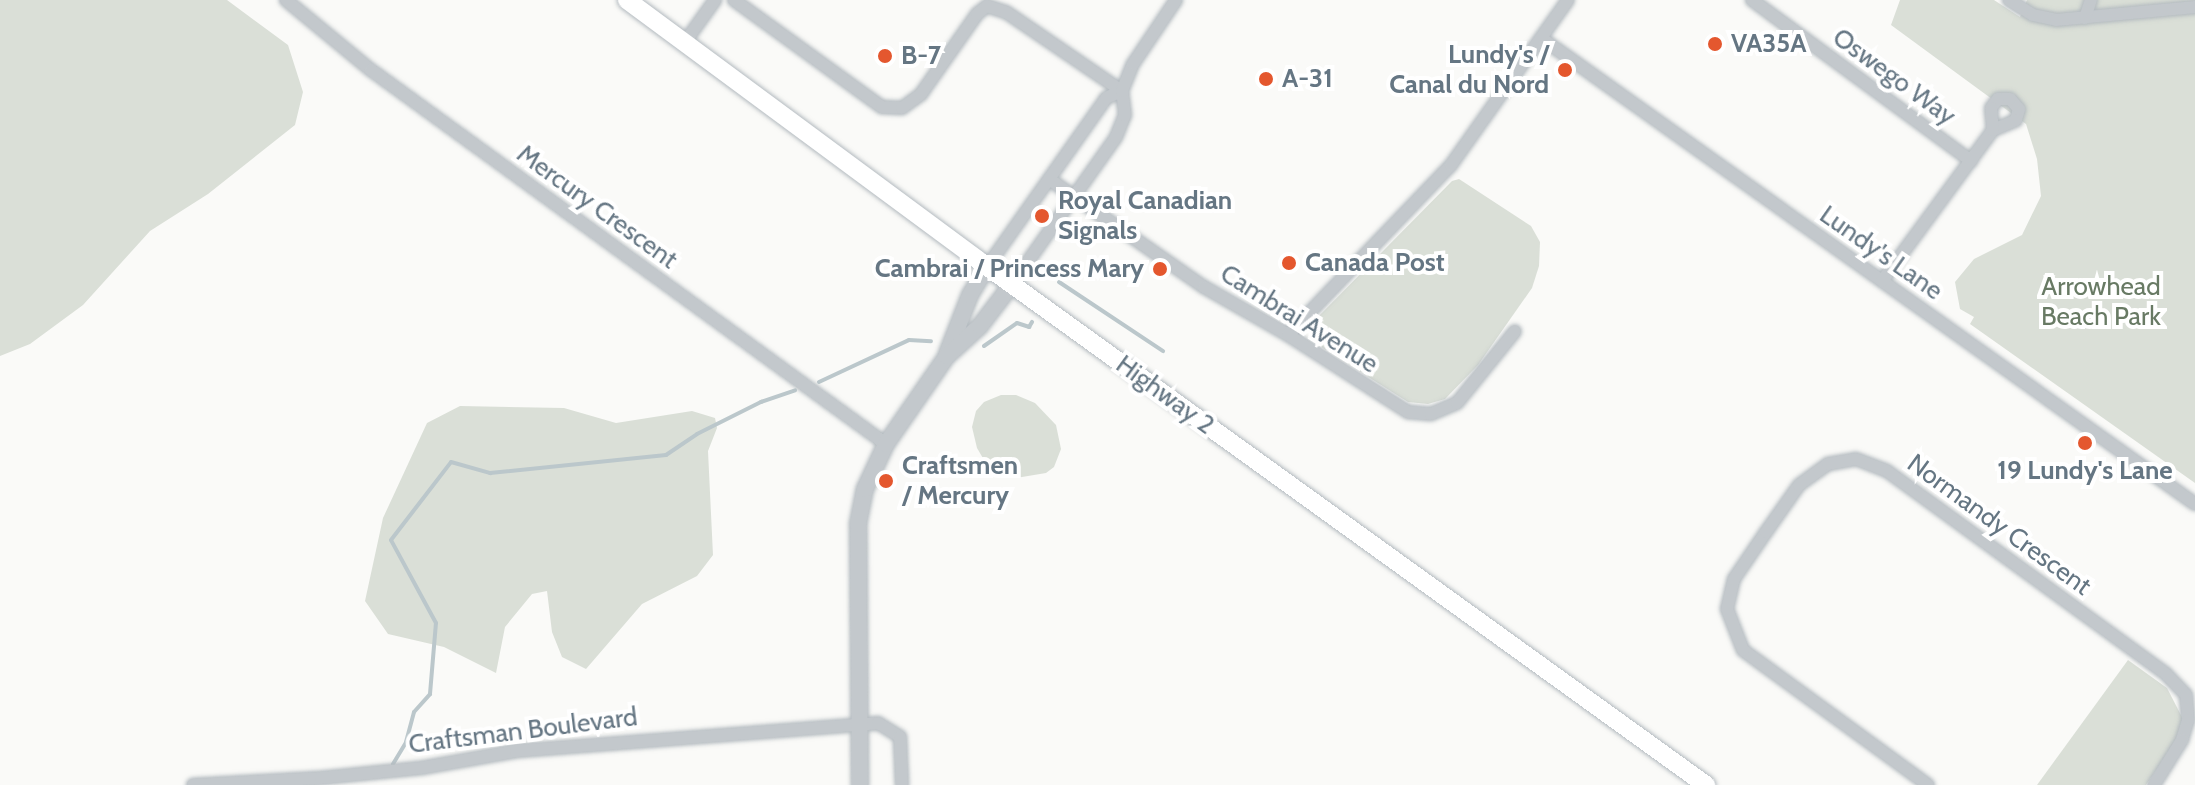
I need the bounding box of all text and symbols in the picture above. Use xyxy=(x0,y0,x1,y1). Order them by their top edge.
street label: Oswego Way xyxy=(1826,22,1962,132)
place label: VA35A xyxy=(1731,28,1806,60)
marker: VA35A xyxy=(1706,35,1724,53)
place label: Lundy's / Canal du Nord xyxy=(1389,39,1549,100)
place label: B-7 xyxy=(901,40,941,72)
marker: B-7 xyxy=(876,47,894,65)
marker: Lundy's / Canal du Nord xyxy=(1556,61,1574,79)
place label: A-31 xyxy=(1282,63,1333,95)
marker: A-31 xyxy=(1257,70,1275,88)
street label: Mercury Crescent xyxy=(511,138,683,276)
place label: Royal Canadian Signals xyxy=(1058,185,1232,246)
street label: Lundy's Lane xyxy=(1814,199,1948,307)
marker: Royal Canadian Signals xyxy=(1033,207,1051,225)
place label: Canada Post xyxy=(1305,247,1445,279)
place label: Cambrai / Princess Mary xyxy=(875,253,1144,285)
marker: Canada Post xyxy=(1280,254,1298,272)
street label: Cambrai Avenue xyxy=(1214,258,1384,380)
marker: Cambrai / Princess Mary xyxy=(1151,260,1169,278)
park label: Arrowhead Beach Park xyxy=(2041,271,2161,332)
street label: Highway 2 xyxy=(1110,349,1220,441)
marker: 19 Lundy's Lane xyxy=(2076,434,2094,452)
street label: Normandy Crescent xyxy=(1901,448,2097,602)
place label: Craftsmen / Mercury xyxy=(902,450,1018,512)
place label: 19 Lundy's Lane xyxy=(1997,455,2173,487)
marker: Craftsmen / Mercury xyxy=(877,472,895,490)
street label: Craftsman Boulevard xyxy=(407,701,639,761)

